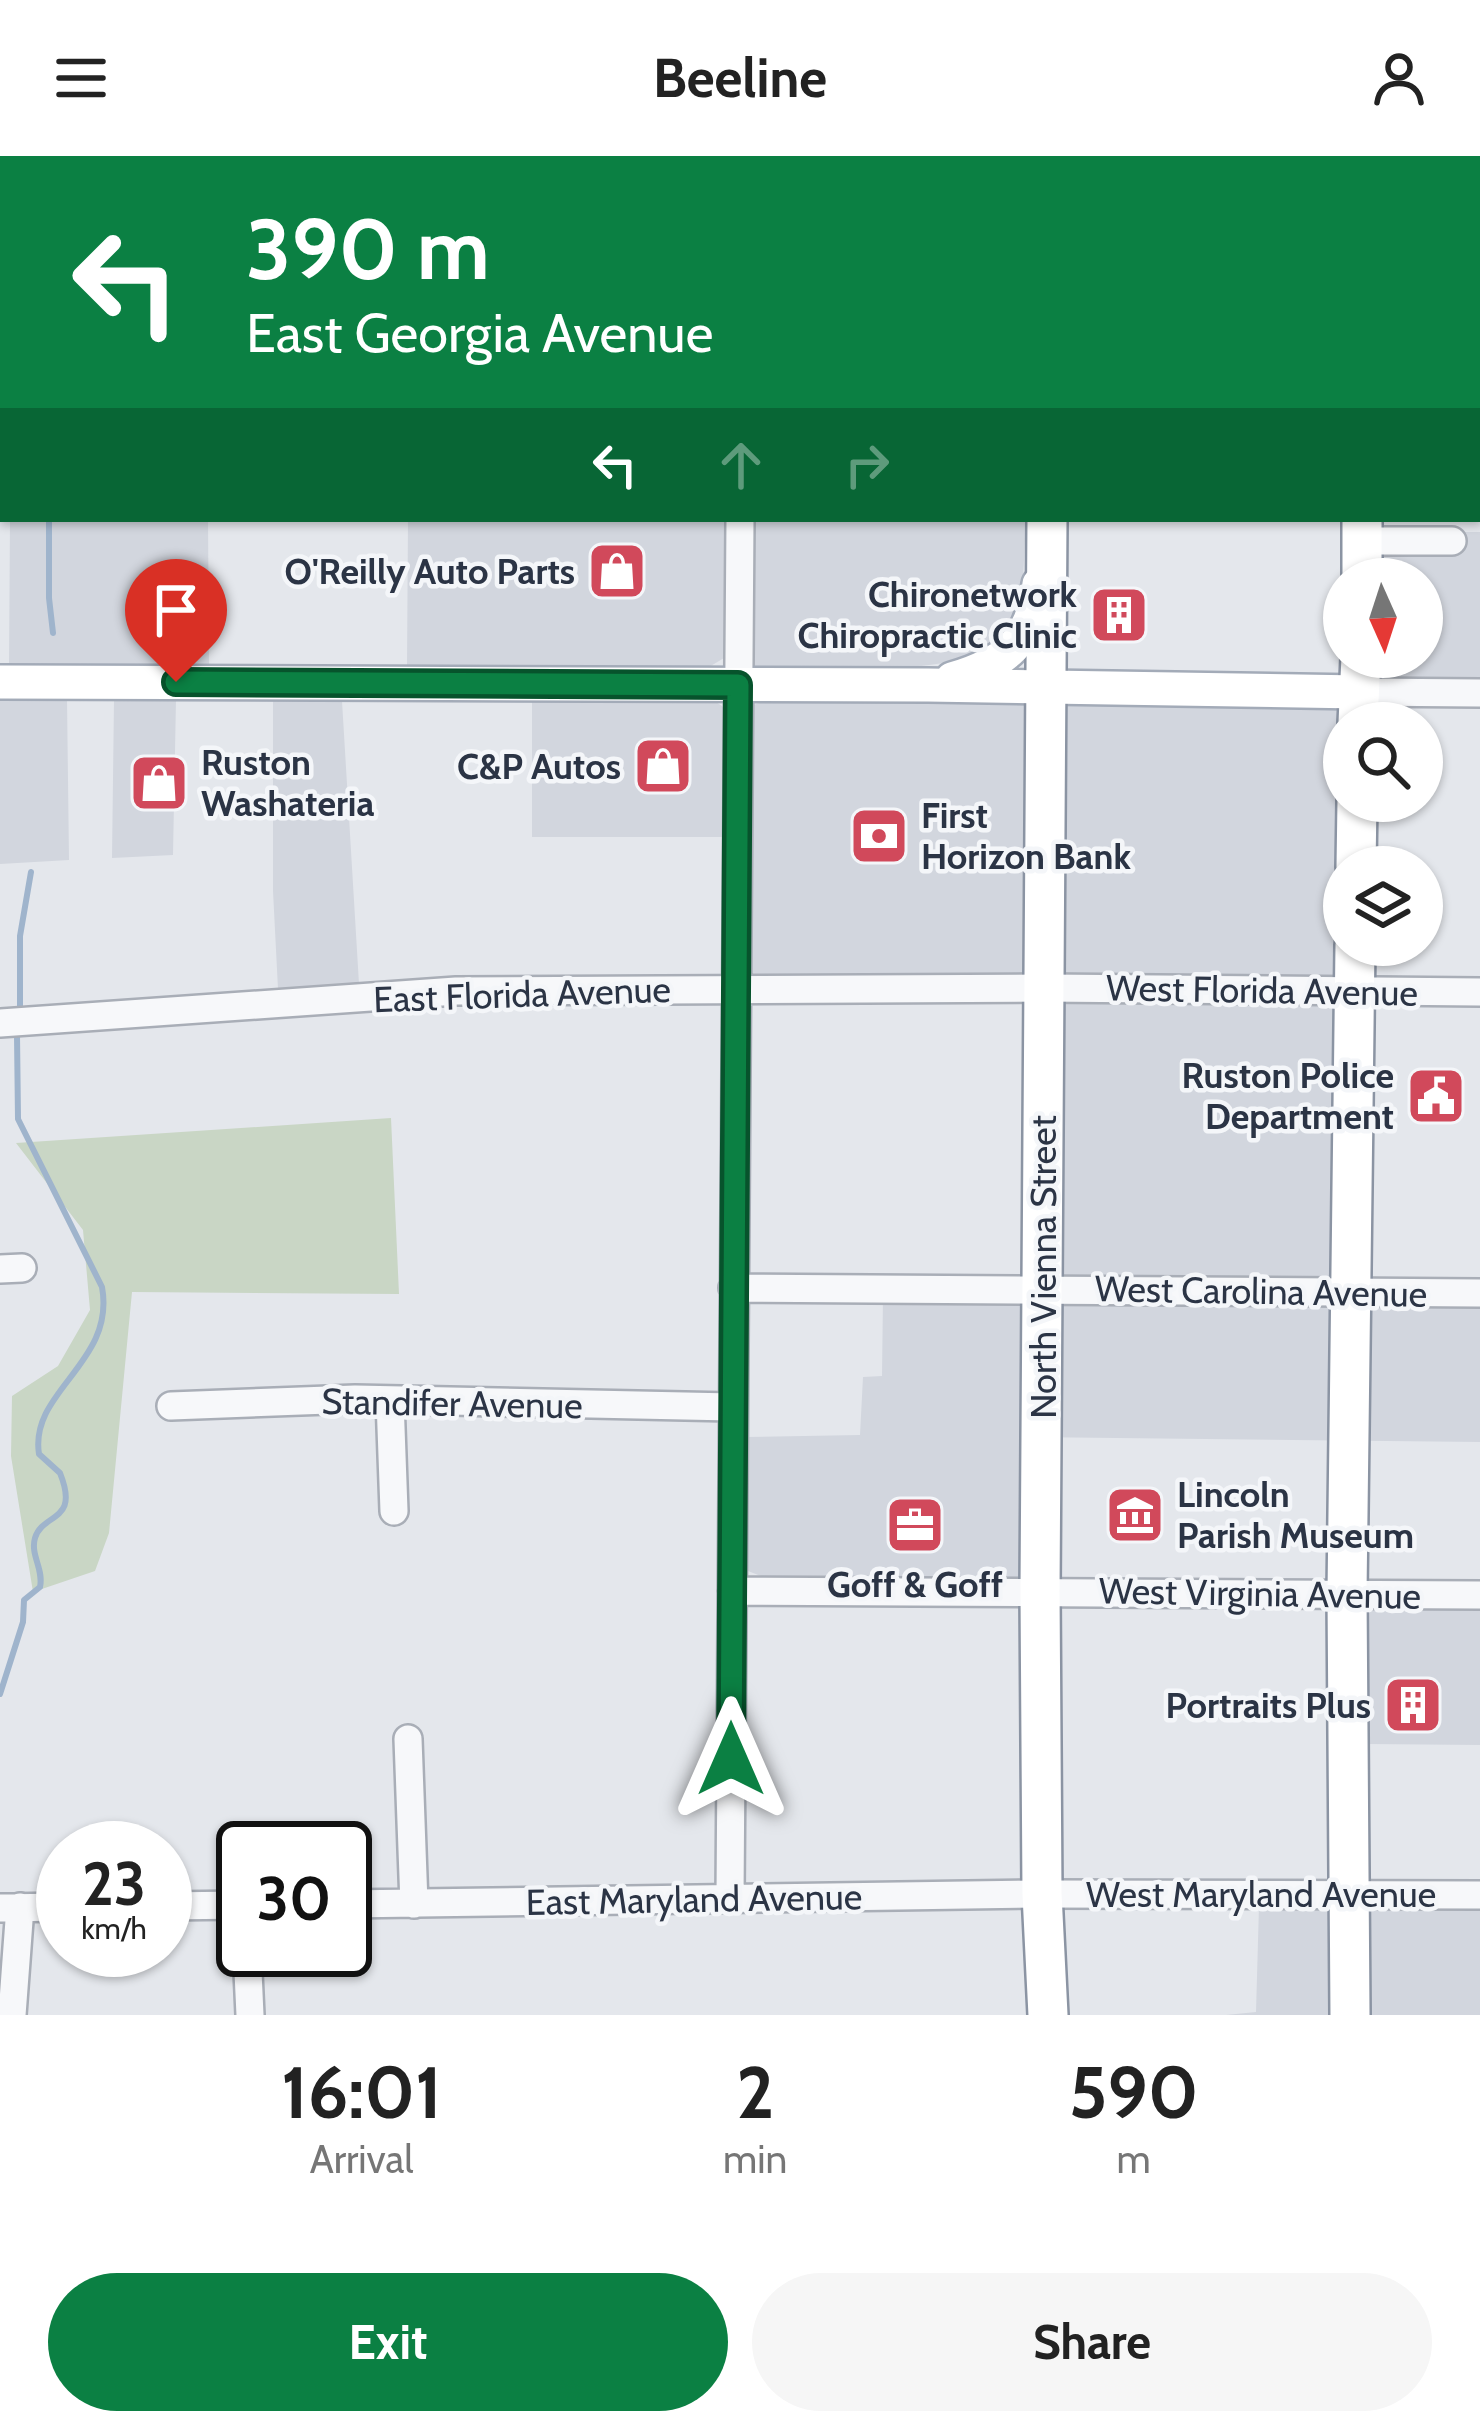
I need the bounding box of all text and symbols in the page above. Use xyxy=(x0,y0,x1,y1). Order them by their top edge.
icon: menu xyxy=(48,45,114,111)
text: Beeline xyxy=(653,45,827,111)
icon: person xyxy=(1366,45,1432,111)
text: 390 m xyxy=(246,198,490,300)
icon: left xyxy=(48,204,204,360)
text: East Georgia Avenue xyxy=(246,300,713,366)
icon: left xyxy=(582,432,648,498)
icon: ahead xyxy=(708,432,774,498)
icon: right xyxy=(834,432,900,498)
shop icon: O'Reilly Auto Parts xyxy=(586,540,648,602)
place label: O'Reilly Auto Parts xyxy=(285,549,575,593)
north arrow xyxy=(1323,558,1443,678)
map controls xyxy=(1323,558,1443,966)
pin xyxy=(125,559,227,682)
place label: Chironetwork Chiropractic Clinic xyxy=(798,572,1078,657)
icon: arrive xyxy=(143,577,209,643)
building icon: Chironetwork Chiropractic Clinic xyxy=(1088,584,1150,646)
button: search xyxy=(1323,702,1443,822)
shop icon: C&P Autos xyxy=(632,735,694,797)
place label: Ruston Washateria xyxy=(201,740,374,825)
place label: C&P Autos xyxy=(457,744,621,788)
shop icon: Ruston Washateria xyxy=(128,752,190,814)
place label: First Horizon Bank xyxy=(921,793,1131,878)
bank icon: First Horizon Bank xyxy=(848,805,910,867)
button: layers xyxy=(1323,846,1443,966)
street label: West Florida Avenue xyxy=(1106,965,1418,1015)
street label: East Florida Avenue xyxy=(372,967,672,1021)
place label: Ruston Police Department xyxy=(1182,1053,1394,1138)
public building icon: Ruston Police Department xyxy=(1405,1065,1467,1127)
street label: North Vienna Street xyxy=(1021,1115,1065,1419)
street label: West Carolina Avenue xyxy=(1095,1266,1427,1316)
street label: Standifer Avenue xyxy=(321,1379,583,1427)
place label: Lincoln Parish Museum xyxy=(1177,1472,1414,1557)
museum icon: Lincoln Parish Museum xyxy=(1104,1484,1166,1546)
office icon: Goff & Goff xyxy=(884,1494,946,1556)
place label: Goff & Goff xyxy=(827,1562,1003,1606)
street label: West Virginia Avenue xyxy=(1099,1568,1421,1618)
building icon: Portraits Plus xyxy=(1382,1674,1444,1736)
place label: Portraits Plus xyxy=(1166,1683,1371,1727)
position arrow xyxy=(668,1696,794,1822)
speed limit sign: 30 xyxy=(216,1821,372,1977)
text: 23 xyxy=(82,1847,146,1920)
street label: West Maryland Avenue xyxy=(1086,1872,1436,1916)
street label: East Maryland Avenue xyxy=(525,1874,863,1924)
text: km/h xyxy=(81,1910,147,1947)
text: 16:01 xyxy=(281,2049,442,2136)
text: 2 xyxy=(736,2049,774,2136)
text: 590 xyxy=(1069,2049,1199,2136)
text: Arrival xyxy=(310,2135,413,2183)
text: min xyxy=(723,2135,787,2183)
text: m xyxy=(1117,2135,1151,2183)
button: Exit xyxy=(48,2273,728,2411)
button: Share xyxy=(752,2273,1432,2411)

